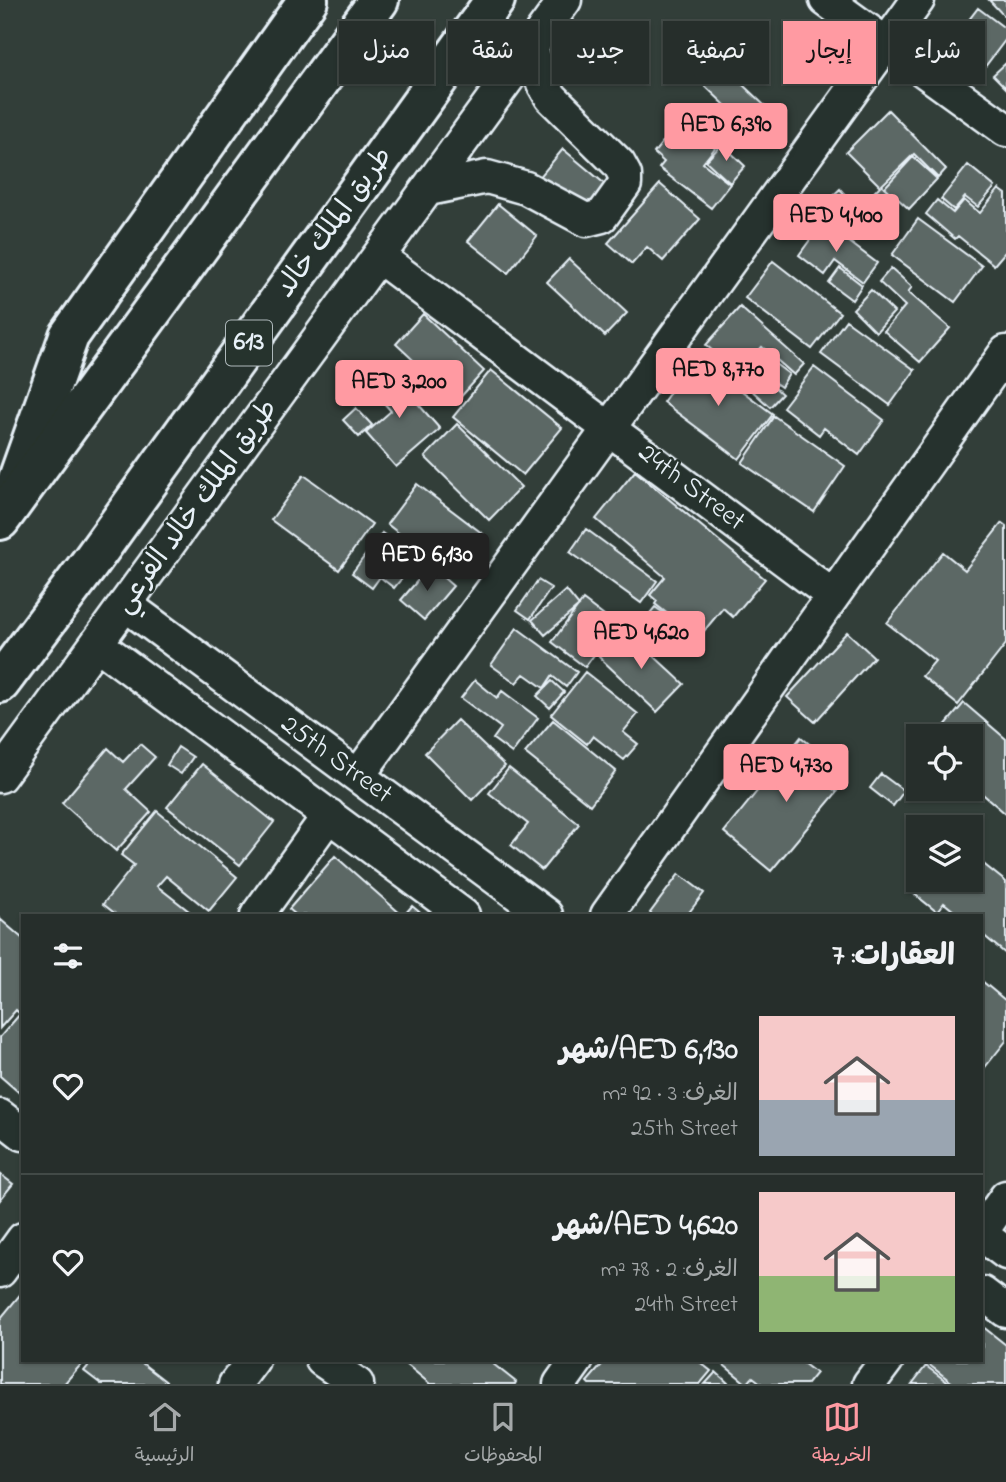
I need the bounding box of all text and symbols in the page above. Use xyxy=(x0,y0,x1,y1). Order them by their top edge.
chip: منزل xyxy=(339,21,434,84)
chip: شقة xyxy=(448,21,538,84)
chip: جديد xyxy=(552,21,649,84)
chip: تصفية xyxy=(663,21,769,84)
chip: إيجار xyxy=(783,21,876,84)
chip: شراء xyxy=(890,21,985,84)
pin: AED 6,390 xyxy=(646,104,806,163)
text: AED 6,390 xyxy=(680,109,772,142)
street label: طريق الملك خالد xyxy=(266,139,404,307)
pin: AED 4,400 xyxy=(756,194,916,254)
text: AED 4,400 xyxy=(789,200,883,233)
road number: 613 xyxy=(226,320,272,366)
pin: AED 8,770 xyxy=(638,348,798,408)
text: AED 8,770 xyxy=(672,354,764,387)
pin: AED 3,200 xyxy=(319,360,479,420)
text: AED 3,200 xyxy=(351,366,447,399)
street label: طريق الملك خالد الفرعي xyxy=(105,391,290,623)
street label: 24th Street xyxy=(628,434,754,542)
pin: AED 6,130 xyxy=(347,534,507,593)
text: AED 6,130 xyxy=(381,539,473,572)
pin: AED 4,620 xyxy=(561,612,721,671)
text: AED 4,620 xyxy=(593,617,689,650)
street label: 25th Street xyxy=(271,705,401,815)
map controls xyxy=(906,724,983,892)
button: locate xyxy=(906,724,983,801)
pin: AED 4,730 xyxy=(706,744,866,804)
text: AED 4,730 xyxy=(739,750,833,783)
button: layers xyxy=(906,815,983,892)
text: العقارات: 7 xyxy=(832,935,955,979)
icon: filters xyxy=(49,937,87,975)
text: AED 6,130/شهر xyxy=(559,1029,738,1073)
icon: home xyxy=(815,1044,899,1128)
icon: heart xyxy=(49,1067,87,1105)
text: الغرف: 3 · 92 m² xyxy=(603,1078,738,1111)
text: 25th Street xyxy=(631,1113,738,1146)
text: AED 4,620/شهر xyxy=(554,1205,738,1249)
icon: home xyxy=(815,1220,899,1304)
icon: heart xyxy=(49,1243,87,1281)
text: الغرف: 2 · 78 m² xyxy=(601,1254,738,1287)
text: 24th Street xyxy=(635,1289,738,1322)
tab: الرئيسية xyxy=(135,1398,194,1471)
tab: المحفوظات xyxy=(464,1398,542,1471)
tab: الخريطة xyxy=(812,1398,871,1471)

